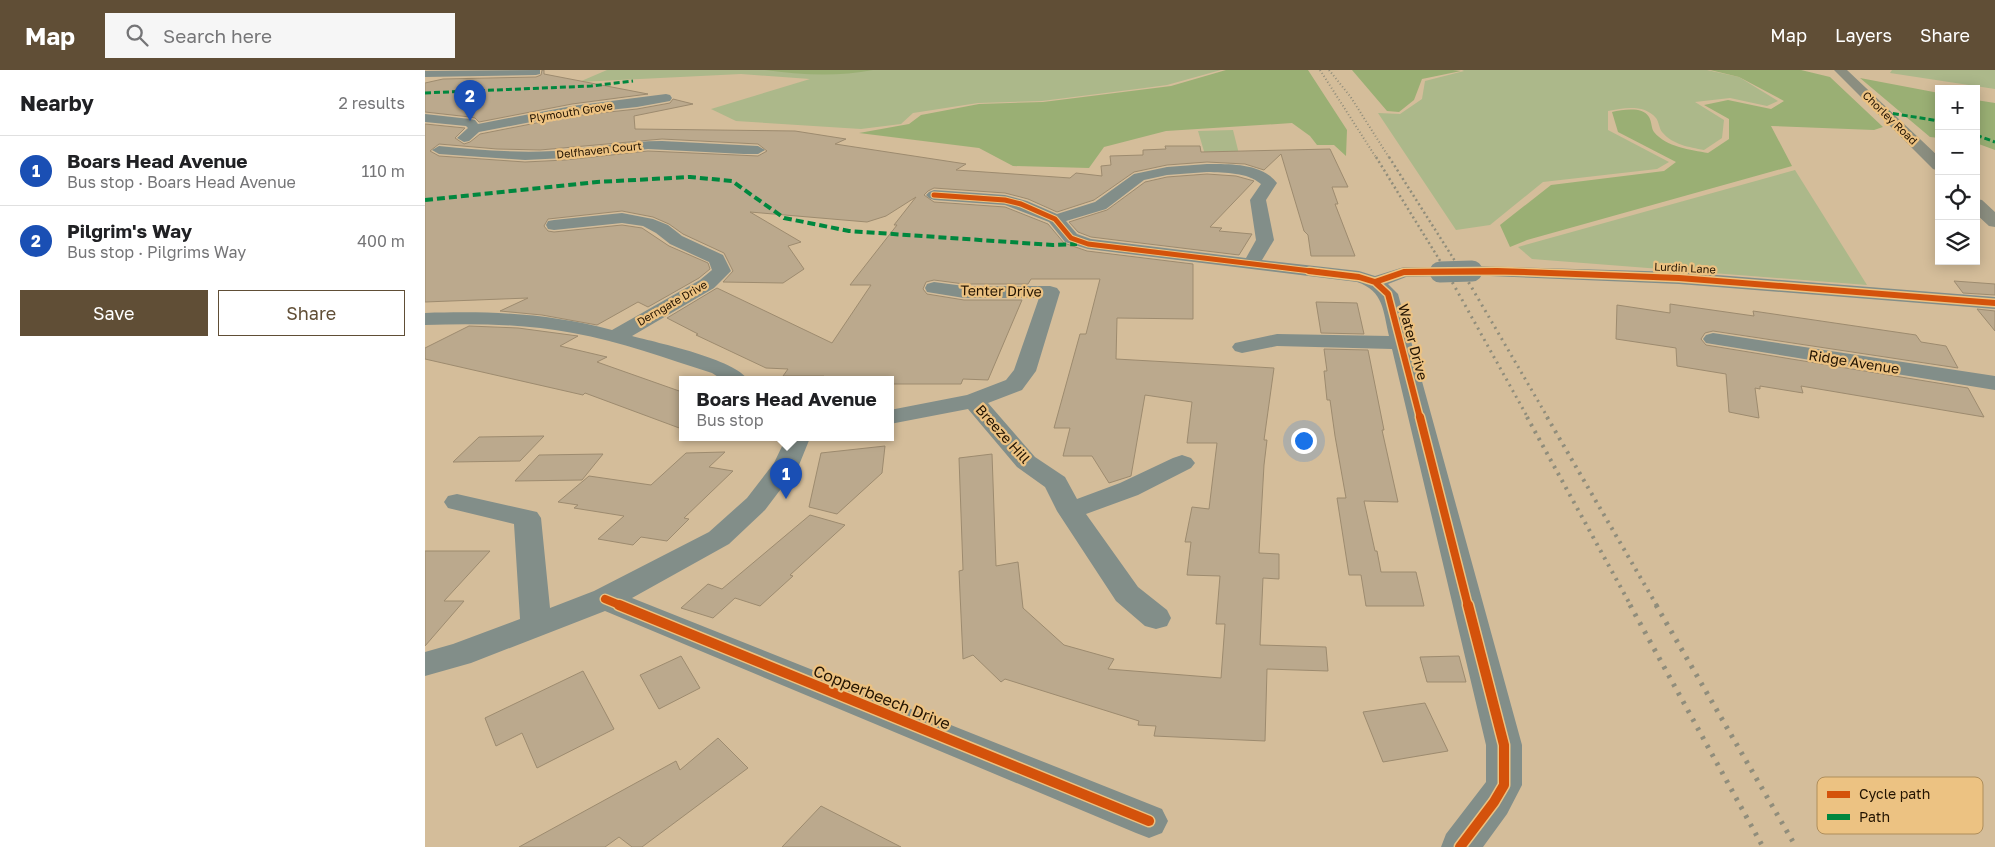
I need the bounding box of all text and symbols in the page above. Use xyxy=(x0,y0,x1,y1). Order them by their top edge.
search box xyxy=(105,13,455,58)
text: Map xyxy=(25,21,75,50)
icon: search xyxy=(123,21,151,49)
text: Search here xyxy=(163,24,272,47)
text: Map xyxy=(1770,24,1807,46)
text: Layers xyxy=(1835,24,1892,46)
text: Share xyxy=(1920,24,1970,46)
pin: 2 xyxy=(454,80,486,121)
map controls xyxy=(1935,85,1980,265)
button: + xyxy=(1935,85,1980,130)
street label: Chorley Road xyxy=(1860,88,1920,147)
text: Nearby xyxy=(20,90,94,116)
text: 2 results xyxy=(339,93,405,113)
street label: Plymouth Grove xyxy=(528,98,614,125)
button: − xyxy=(1935,130,1980,175)
street label: Delfhaven Court xyxy=(556,139,642,160)
text: Boars Head Avenue xyxy=(67,149,247,172)
text: 1 xyxy=(32,161,40,181)
text: 110 m xyxy=(361,161,405,181)
text: Bus stop · Boars Head Avenue xyxy=(67,172,296,192)
button: locate xyxy=(1935,175,1980,220)
text: Pilgrim's Way xyxy=(67,219,192,242)
button: layers xyxy=(1935,220,1980,265)
text: 2 xyxy=(31,231,41,251)
text: 400 m xyxy=(357,231,405,251)
text: Bus stop · Pilgrims Way xyxy=(67,242,246,262)
street label: Lurdin Lane xyxy=(1654,259,1716,276)
street label: Derngate Drive xyxy=(634,277,709,328)
street label: Tenter Drive xyxy=(960,281,1042,300)
button: Save xyxy=(20,290,208,336)
button: Share xyxy=(218,290,405,336)
street label: Water Drive xyxy=(1395,302,1432,382)
street label: Ridge Avenue xyxy=(1808,346,1901,377)
popup xyxy=(679,376,894,441)
text: Boars Head Avenue xyxy=(696,387,877,410)
street label: Breeze Hill xyxy=(973,401,1034,467)
text: Bus stop xyxy=(696,410,763,430)
your location xyxy=(1291,428,1317,454)
pin: 1 xyxy=(770,458,802,499)
street label: Copperbeech Drive xyxy=(810,660,954,734)
legend xyxy=(1817,777,1983,834)
text: Cycle path xyxy=(1859,785,1930,802)
text: Path xyxy=(1859,808,1890,825)

